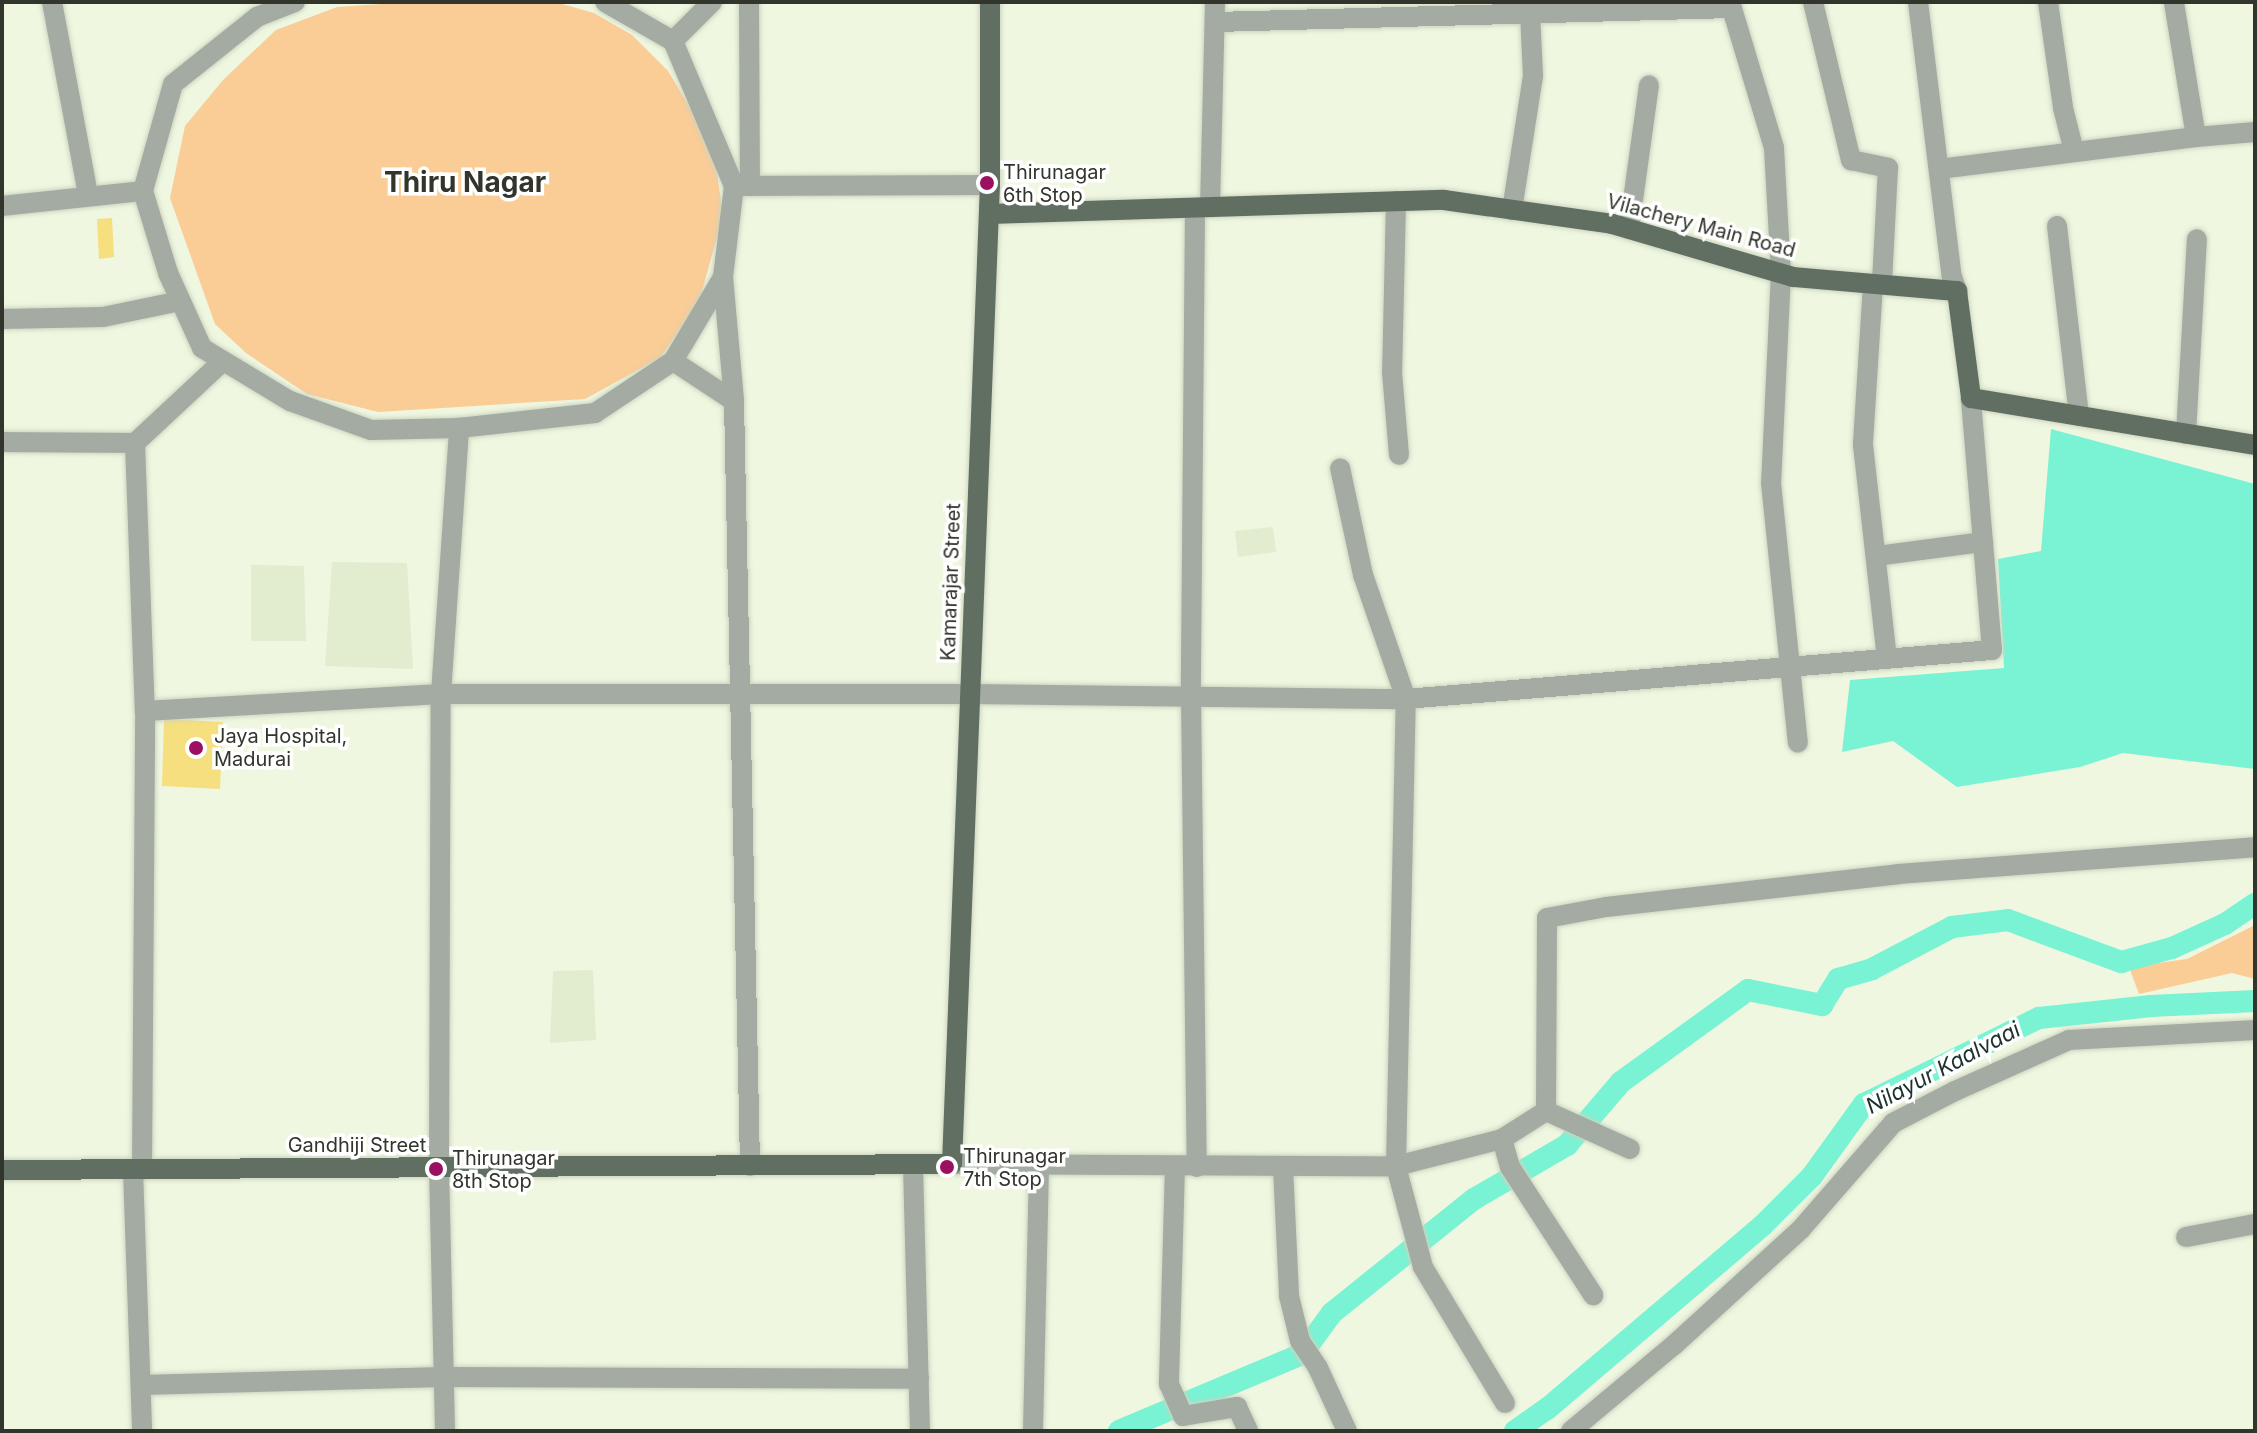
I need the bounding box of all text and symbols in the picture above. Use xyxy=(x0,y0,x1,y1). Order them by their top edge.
place label: Thirunagar 6th Stop xyxy=(1003,160,1106,207)
district label: Thiru Nagar xyxy=(384,165,546,199)
marker: Thirunagar 6th Stop xyxy=(978,174,996,192)
street label: Vilachery Main Road xyxy=(1604,189,1798,263)
street label: Kamarajar Street xyxy=(936,503,966,661)
place label: Jaya Hospital, Madurai xyxy=(214,724,347,771)
marker: Jaya Hospital, Madurai xyxy=(185,737,207,759)
water label: Nilayur Kaalvaai xyxy=(1861,1016,2025,1120)
street label: Gandhiji Street xyxy=(288,1133,426,1157)
place label: Thirunagar 7th Stop xyxy=(963,1144,1066,1191)
place label: Thirunagar 8th Stop xyxy=(452,1146,555,1193)
marker: Thirunagar 7th Stop xyxy=(938,1158,956,1176)
marker: Thirunagar 8th Stop xyxy=(427,1160,445,1178)

